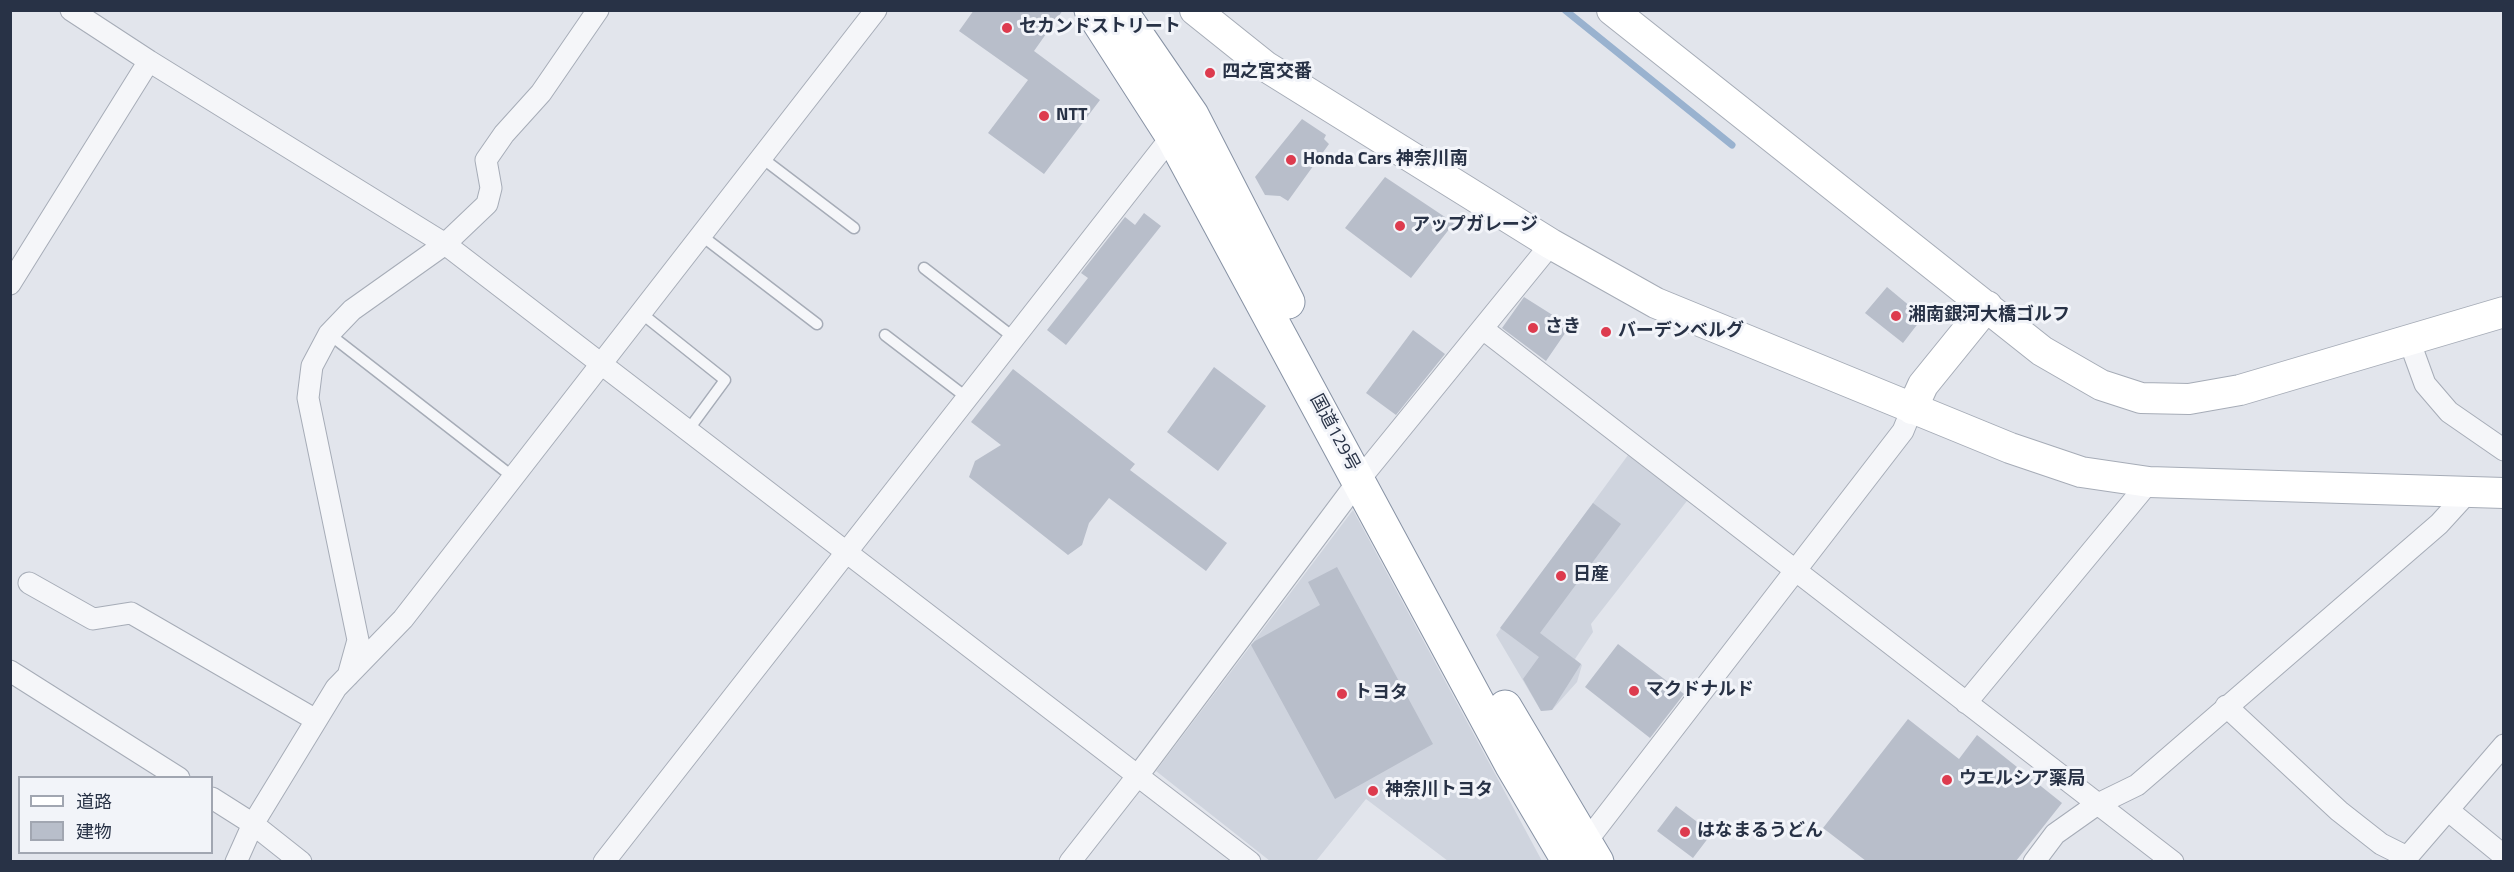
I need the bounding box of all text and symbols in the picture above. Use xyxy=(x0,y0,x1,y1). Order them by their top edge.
place label: セカンドストリート xyxy=(1019,17,1181,39)
marker: セカンドストリート xyxy=(1000,21,1014,35)
place label: 四之宮交番 xyxy=(1222,62,1312,84)
marker: 四之宮交番 xyxy=(1203,66,1217,80)
place label: NTT xyxy=(1056,105,1087,127)
marker: NTT xyxy=(1037,109,1051,123)
place label: Honda Cars 神奈川南 xyxy=(1303,149,1468,171)
marker: Honda Cars 神奈川南 xyxy=(1284,153,1298,167)
place label: アップガレージ xyxy=(1412,215,1538,237)
marker: アップガレージ xyxy=(1393,219,1407,233)
place label: 湘南銀河大橋ゴルフ xyxy=(1908,305,2070,327)
marker: 湘南銀河大橋ゴルフ xyxy=(1889,309,1903,323)
place label: さき xyxy=(1545,317,1581,339)
marker: さき xyxy=(1526,321,1540,335)
place label: バーデンベルグ xyxy=(1618,321,1744,343)
marker: バーデンベルグ xyxy=(1599,325,1613,339)
street label: 国道129号 xyxy=(1305,391,1363,475)
place label: 日産 xyxy=(1573,565,1609,587)
marker: 日産 xyxy=(1554,569,1568,583)
place label: マクドナルド xyxy=(1646,680,1754,702)
place label: トヨタ xyxy=(1354,683,1408,705)
marker: マクドナルド xyxy=(1627,684,1641,698)
marker: トヨタ xyxy=(1335,687,1349,701)
place label: ウエルシア薬局 xyxy=(1959,769,2085,791)
marker: ウエルシア薬局 xyxy=(1940,773,1954,787)
legend xyxy=(18,776,213,854)
place label: 神奈川トヨタ xyxy=(1385,780,1493,802)
marker: 神奈川トヨタ xyxy=(1366,784,1380,798)
text: 道路 xyxy=(76,788,112,815)
text: 建物 xyxy=(76,818,112,845)
place label: はなまるうどん xyxy=(1697,821,1823,843)
marker: はなまるうどん xyxy=(1678,825,1692,839)

